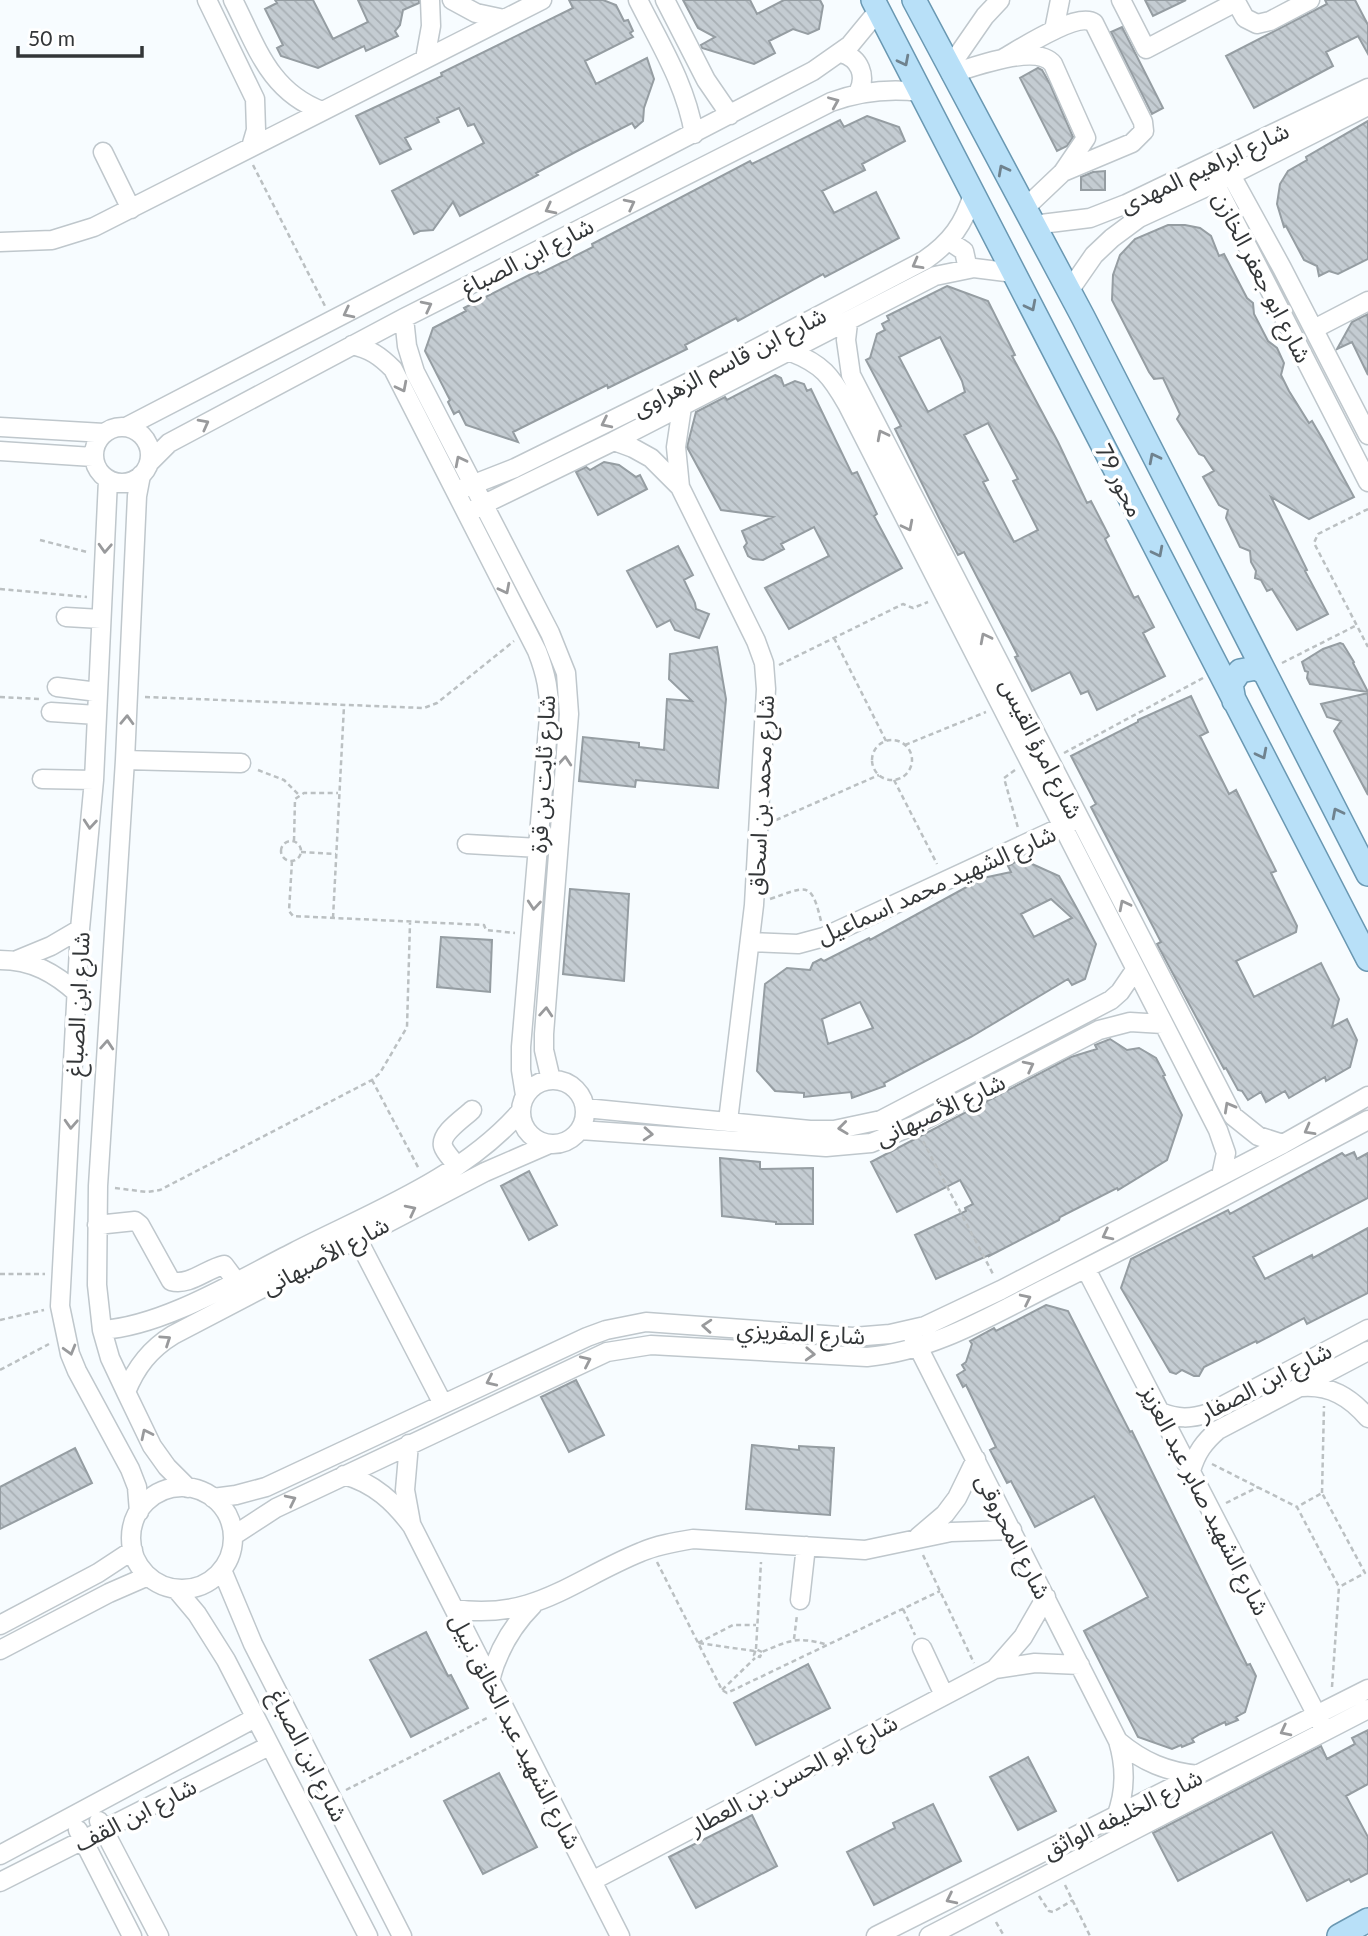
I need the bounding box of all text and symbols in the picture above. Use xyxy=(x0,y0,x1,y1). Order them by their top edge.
scale bar xyxy=(18,14,142,58)
text: 50 m xyxy=(28,25,75,50)
one-way arrow xyxy=(896,54,909,66)
one-way arrow xyxy=(826,96,839,110)
street label: شارع ابراهيم المهدى xyxy=(1115,116,1295,222)
one-way arrow xyxy=(998,165,1011,177)
street label: شارع ابو جعفر الخازن xyxy=(1204,187,1318,369)
one-way arrow xyxy=(623,198,635,212)
one-way arrow xyxy=(544,200,557,214)
street label: شارع ابن الصباغ xyxy=(456,211,600,305)
one-way arrow xyxy=(912,256,924,269)
one-way arrow xyxy=(1022,299,1036,311)
street label: شارع ابن قاسم الزهراوى xyxy=(628,300,832,426)
one-way arrow xyxy=(420,301,432,315)
one-way arrow xyxy=(342,305,355,319)
one-way arrow xyxy=(393,380,407,392)
one-way arrow xyxy=(601,415,613,429)
one-way arrow xyxy=(197,418,209,432)
one-way arrow xyxy=(876,430,890,442)
street label: محور 79 xyxy=(1089,439,1150,522)
one-way arrow xyxy=(1149,453,1163,466)
one-way arrow xyxy=(455,456,469,468)
one-way arrow xyxy=(900,518,914,531)
one-way arrow xyxy=(97,543,112,554)
one-way arrow xyxy=(1149,545,1163,557)
one-way arrow xyxy=(497,582,511,594)
one-way arrow xyxy=(980,632,994,645)
street label: شارع امرؤ القيس xyxy=(991,673,1089,825)
street label: شارع ثابت بن قرة xyxy=(524,694,564,854)
street label: شارع محمد بن اسحاق xyxy=(741,694,783,896)
one-way arrow xyxy=(119,715,134,726)
one-way arrow xyxy=(1253,747,1267,759)
one-way arrow xyxy=(557,755,572,766)
one-way arrow xyxy=(1331,808,1345,820)
one-way arrow xyxy=(83,819,98,830)
street label: شارع الشهيد محمد اسماعيل xyxy=(812,819,1061,953)
one-way arrow xyxy=(527,899,542,910)
one-way arrow xyxy=(1118,900,1132,912)
street label: شارع ابن الصباغ xyxy=(59,931,99,1077)
one-way arrow xyxy=(538,1007,553,1018)
one-way arrow xyxy=(99,1039,114,1050)
one-way arrow xyxy=(1022,1061,1034,1075)
street label: شارع الأصبهانى xyxy=(871,1067,1011,1155)
one-way arrow xyxy=(1224,1101,1237,1114)
one-way arrow xyxy=(63,1119,78,1130)
one-way arrow xyxy=(837,1121,848,1136)
one-way arrow xyxy=(1303,1122,1316,1135)
one-way arrow xyxy=(643,1126,654,1141)
one-way arrow xyxy=(404,1205,416,1219)
street label: شارع الأصبهانى xyxy=(257,1210,395,1304)
one-way arrow xyxy=(1102,1227,1114,1241)
one-way arrow xyxy=(1019,1293,1031,1307)
street label: شارع المقريزي xyxy=(736,1315,866,1354)
one-way arrow xyxy=(701,1319,712,1334)
one-way arrow xyxy=(159,1335,172,1348)
street label: شارع ابن الصفار xyxy=(1193,1336,1338,1430)
one-way arrow xyxy=(62,1344,76,1356)
one-way arrow xyxy=(805,1346,816,1361)
one-way arrow xyxy=(578,1355,591,1369)
one-way arrow xyxy=(486,1373,498,1387)
street label: شارع الشهيد صابر عبد العزيز xyxy=(1132,1380,1276,1621)
one-way arrow xyxy=(141,1429,155,1441)
street label: شارع المحروقى xyxy=(967,1469,1058,1605)
one-way arrow xyxy=(284,1495,296,1509)
street label: شارع الشهيد عبد الخالق نبيل xyxy=(441,1609,588,1855)
street label: شارع ابن الصباغ xyxy=(260,1684,354,1828)
street label: شارع ابو الحسن بن العطار xyxy=(683,1707,904,1845)
one-way arrow xyxy=(1280,1723,1293,1737)
street label: شارع الخليفه الواثق xyxy=(1038,1762,1208,1867)
street label: شارع ابن القف xyxy=(69,1771,202,1860)
one-way arrow xyxy=(945,1890,958,1904)

